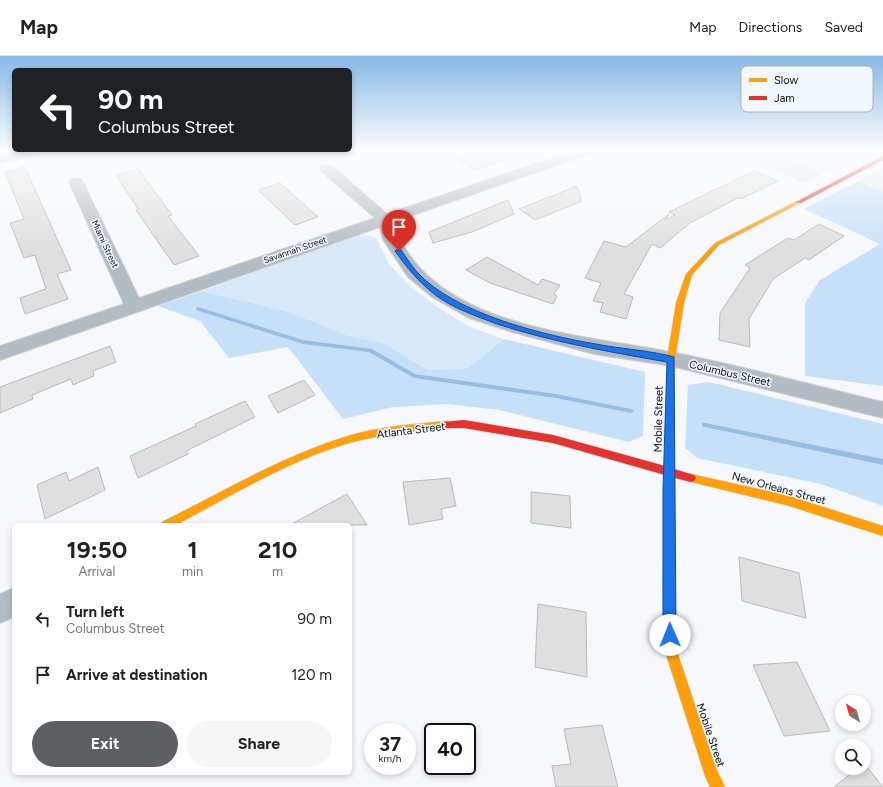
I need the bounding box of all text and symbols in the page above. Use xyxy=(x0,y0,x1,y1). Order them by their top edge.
text: Map xyxy=(20,16,58,39)
text: Map xyxy=(689,19,717,36)
text: Directions xyxy=(739,19,802,36)
text: Saved xyxy=(824,19,863,36)
legend xyxy=(741,66,873,112)
text: Slow xyxy=(774,74,798,87)
text: 90 m xyxy=(98,82,163,116)
icon: left xyxy=(32,84,84,136)
text: Jam xyxy=(774,92,795,105)
text: Columbus Street xyxy=(98,116,235,138)
pin xyxy=(382,210,416,251)
icon: arrive xyxy=(388,216,410,238)
street label: Miami Street xyxy=(90,218,122,270)
street label: Savannah Street xyxy=(262,233,329,266)
street label: Columbus Street xyxy=(688,358,772,389)
street label: Mobile Street xyxy=(651,386,666,452)
street label: Atlanta Street xyxy=(376,420,446,441)
street label: New Orleans Street xyxy=(730,470,827,507)
text: 19:50 xyxy=(67,535,127,564)
text: 1 xyxy=(188,535,198,564)
text: 210 xyxy=(258,535,297,564)
text: Arrival xyxy=(79,564,115,579)
text: min xyxy=(182,564,203,579)
text: m xyxy=(272,564,283,579)
text: Turn left xyxy=(66,603,124,621)
icon: left xyxy=(32,608,54,630)
text: 90 m xyxy=(297,610,332,628)
position arrow xyxy=(649,614,691,656)
text: Columbus Street xyxy=(66,621,165,636)
icon: arrive xyxy=(32,664,54,686)
text: Arrive at destination xyxy=(66,666,207,684)
text: 120 m xyxy=(291,666,332,684)
north arrow xyxy=(835,695,871,731)
map controls xyxy=(835,695,871,775)
street label: Mobile Street xyxy=(694,702,728,769)
button: Exit xyxy=(32,721,178,767)
button: Share xyxy=(186,721,332,767)
speed limit sign: 40 xyxy=(424,723,476,775)
text: 37 xyxy=(379,732,401,756)
button: search xyxy=(835,739,871,775)
text: km/h xyxy=(379,752,401,765)

